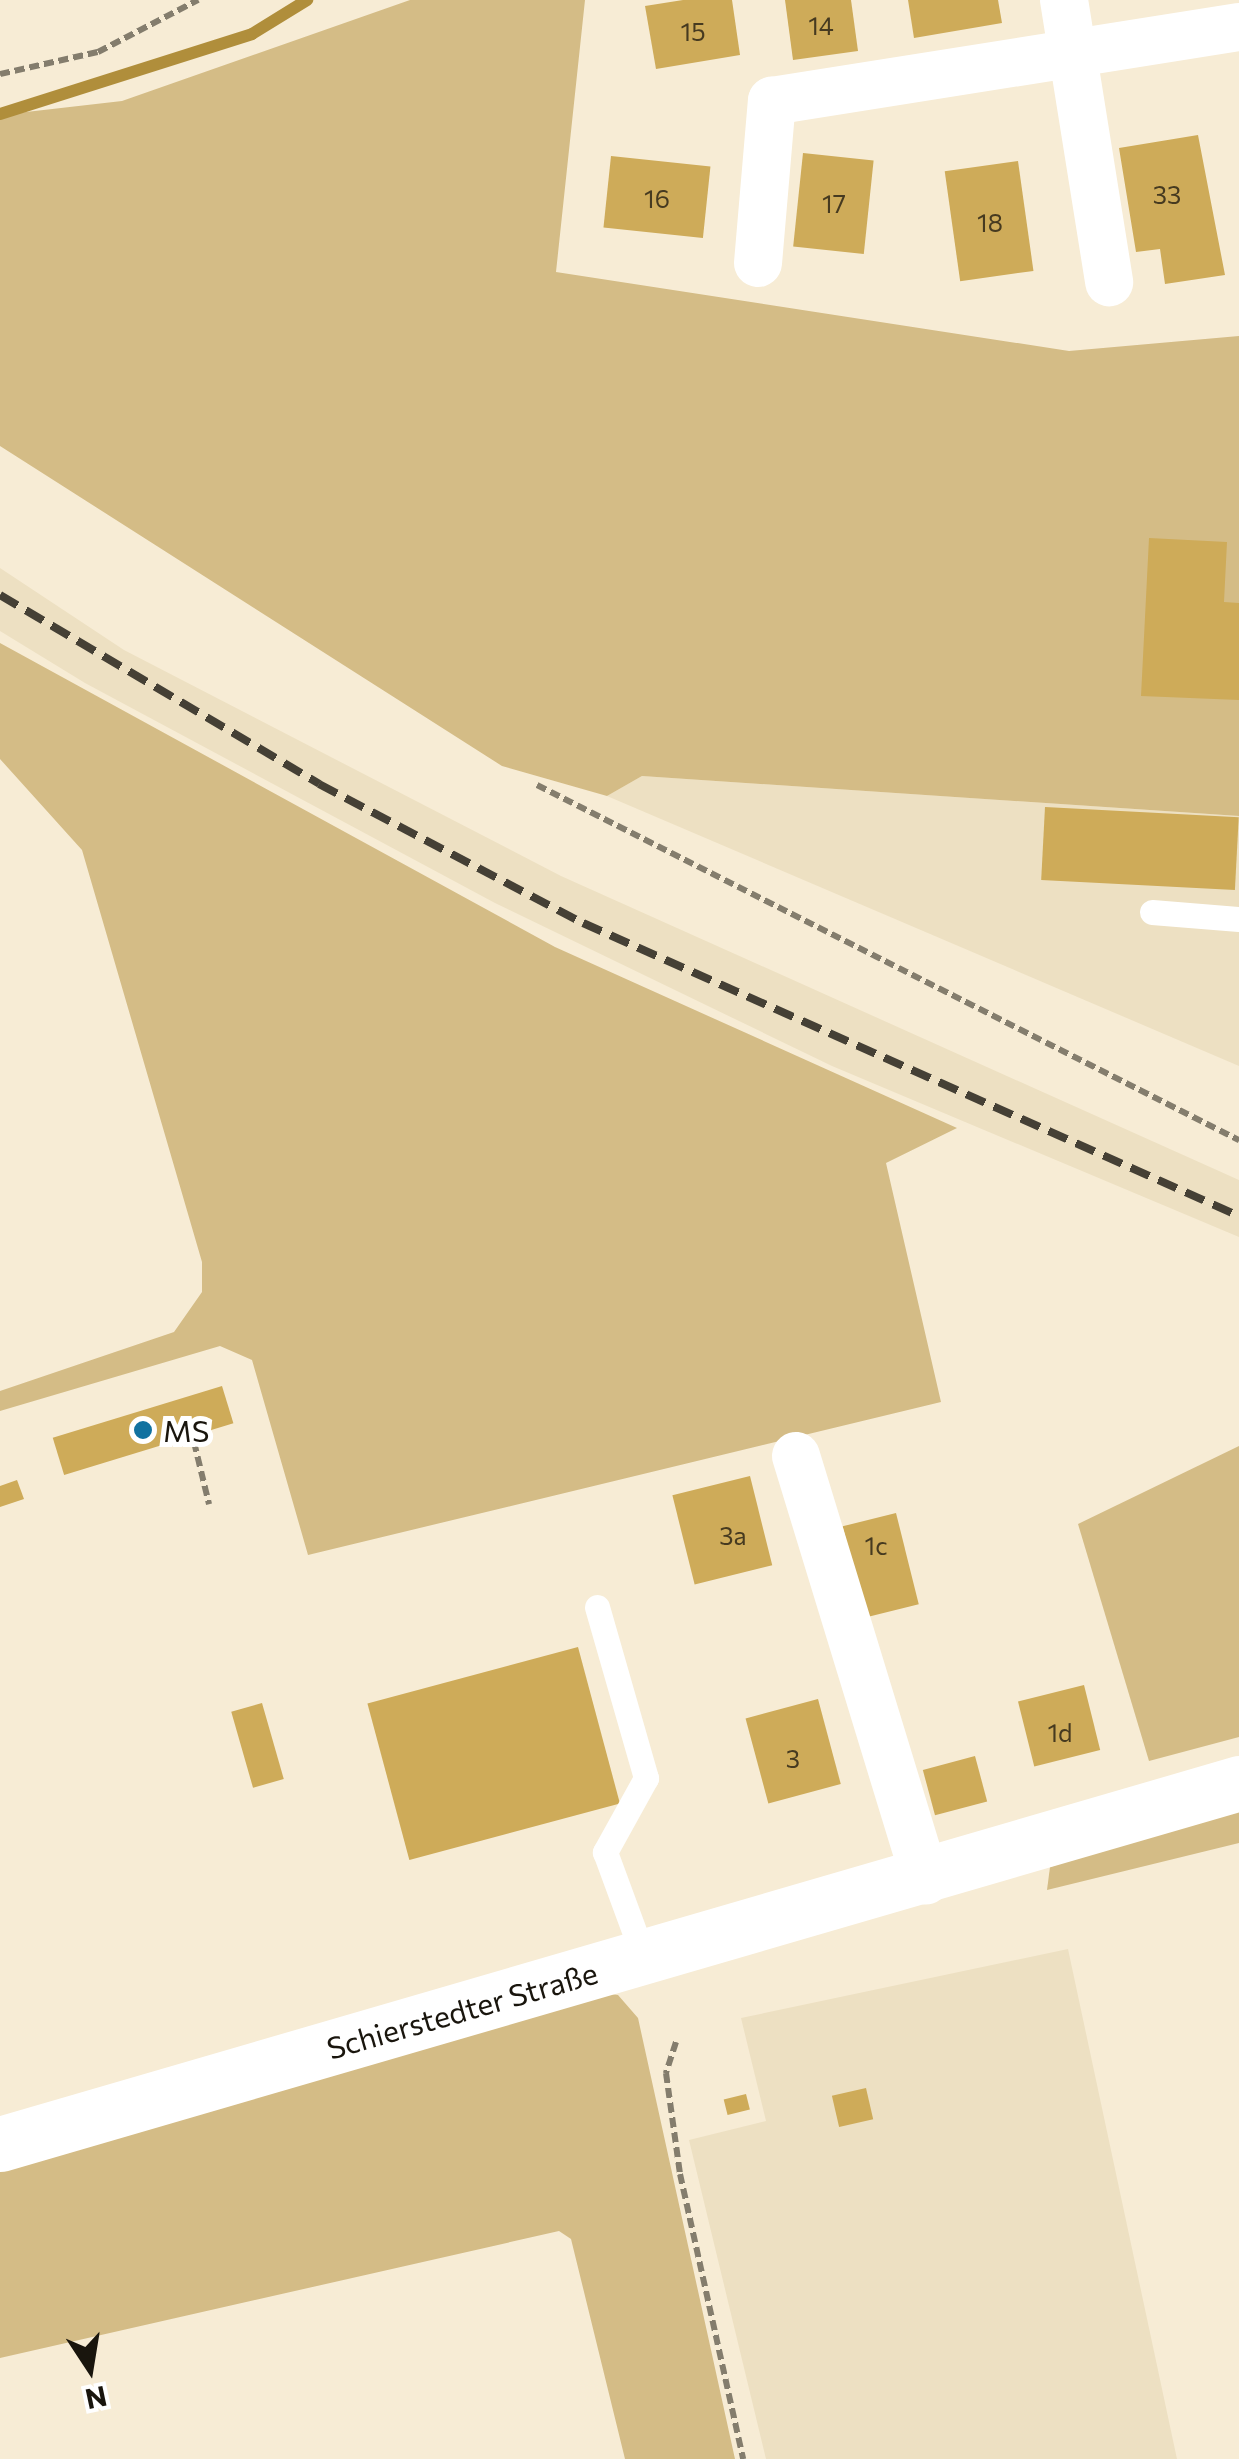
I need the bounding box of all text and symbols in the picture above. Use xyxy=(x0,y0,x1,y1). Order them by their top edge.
house number: 14 xyxy=(808,10,834,40)
house number: 15 xyxy=(680,16,706,46)
house number: 33 xyxy=(1153,179,1181,209)
house number: 16 xyxy=(644,183,670,213)
house number: 17 xyxy=(822,188,846,218)
house number: 18 xyxy=(977,207,1003,237)
place label: MS xyxy=(163,1412,209,1448)
marker: MS xyxy=(132,1419,154,1441)
house number: 3a xyxy=(719,1520,747,1550)
house number: 1c xyxy=(864,1530,888,1560)
house number: 1d xyxy=(1047,1717,1073,1747)
house number: 3 xyxy=(786,1743,800,1773)
street label: Schierstedter Straße xyxy=(322,1954,602,2066)
north arrow xyxy=(40,2319,140,2419)
text: N xyxy=(82,2380,110,2417)

